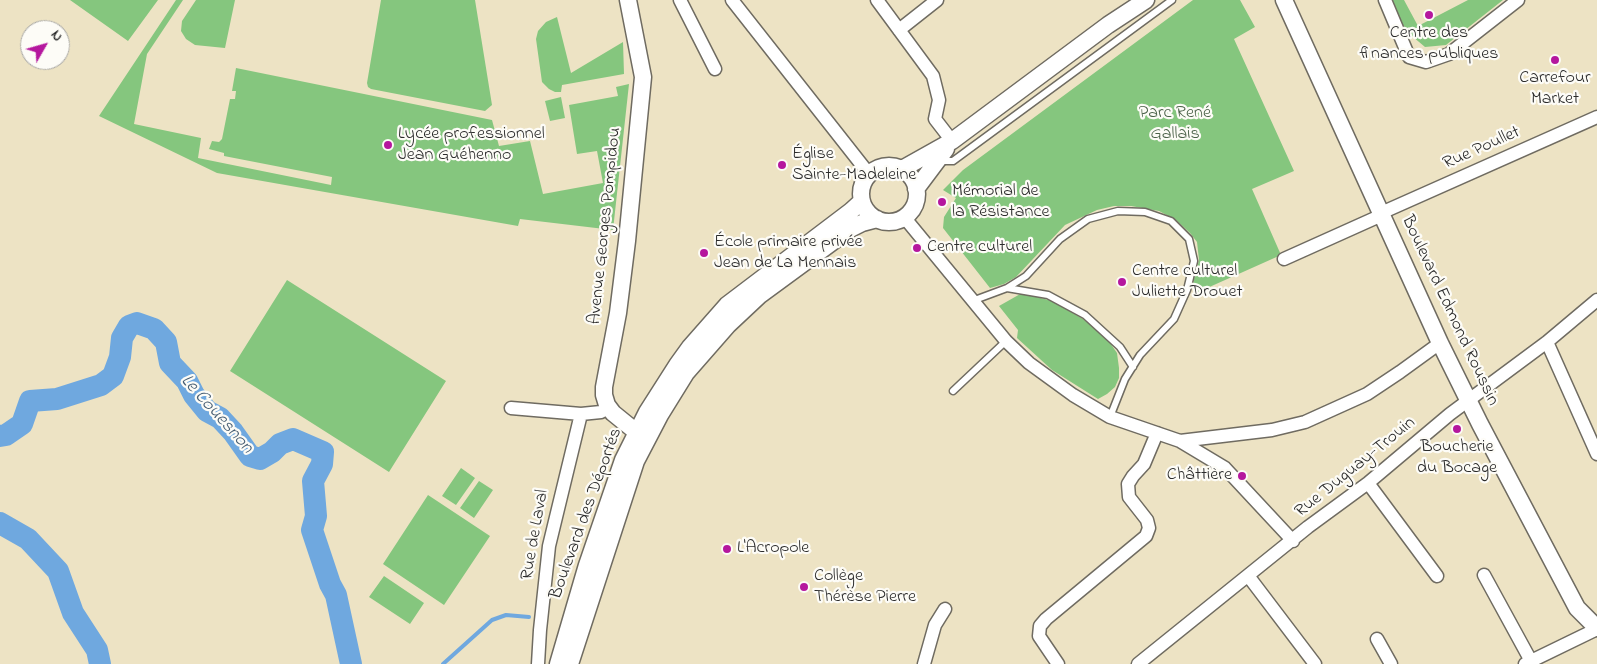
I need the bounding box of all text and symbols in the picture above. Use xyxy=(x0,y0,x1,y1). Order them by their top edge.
marker: Centre des finances publiques xyxy=(1423,9,1435,21)
north arrow xyxy=(20,20,70,70)
place label: Centre des finances publiques xyxy=(1360,23,1498,66)
text: N xyxy=(45,26,68,46)
marker: Carrefour Market xyxy=(1549,54,1561,66)
place label: Carrefour Market xyxy=(1519,68,1591,110)
park label: Parc René Gallais xyxy=(1139,103,1211,146)
street label: Rue Poullet xyxy=(1440,122,1524,176)
place label: Lycée professionnel Jean Guéhenno xyxy=(398,124,545,166)
street label: Avenue Georges Pompidou xyxy=(585,126,627,326)
marker: Lycée professionnel Jean Guéhenno xyxy=(382,139,394,151)
place label: Église Sainte-Madeleine xyxy=(792,144,916,186)
marker: Église Sainte-Madeleine xyxy=(776,159,788,171)
place label: Mémorial de la Résistance xyxy=(952,181,1050,223)
marker: Mémorial de la Résistance xyxy=(936,196,948,208)
street label: Boulevard Edmond Roussin xyxy=(1395,212,1503,410)
place label: École primaire privée Jean de La Mennais xyxy=(714,232,863,274)
place label: Centre culturel xyxy=(927,237,1032,259)
marker: Centre culturel xyxy=(911,242,923,254)
marker: École primaire privée Jean de La Mennais xyxy=(698,247,710,259)
place label: Centre culturel Juliette Drouet xyxy=(1132,261,1243,304)
marker: Centre culturel Juliette Drouet xyxy=(1116,276,1128,288)
water label: Le Couesnon xyxy=(175,371,257,459)
street label: Rue Duguay-Trouin xyxy=(1291,413,1421,523)
marker: Boucherie du Bocage xyxy=(1451,423,1463,435)
street label: Boulevard des Déportés xyxy=(546,425,628,603)
place label: Boucherie du Bocage xyxy=(1417,437,1497,479)
place label: Châttière xyxy=(1167,465,1232,487)
marker: Châttière xyxy=(1236,470,1248,482)
street label: Rue de Laval xyxy=(517,488,555,582)
place label: L'Acropole xyxy=(737,538,809,560)
marker: L'Acropole xyxy=(721,543,733,555)
place label: Collège Thérèse Pierre xyxy=(814,566,916,608)
marker: Collège Thérèse Pierre xyxy=(798,581,810,593)

